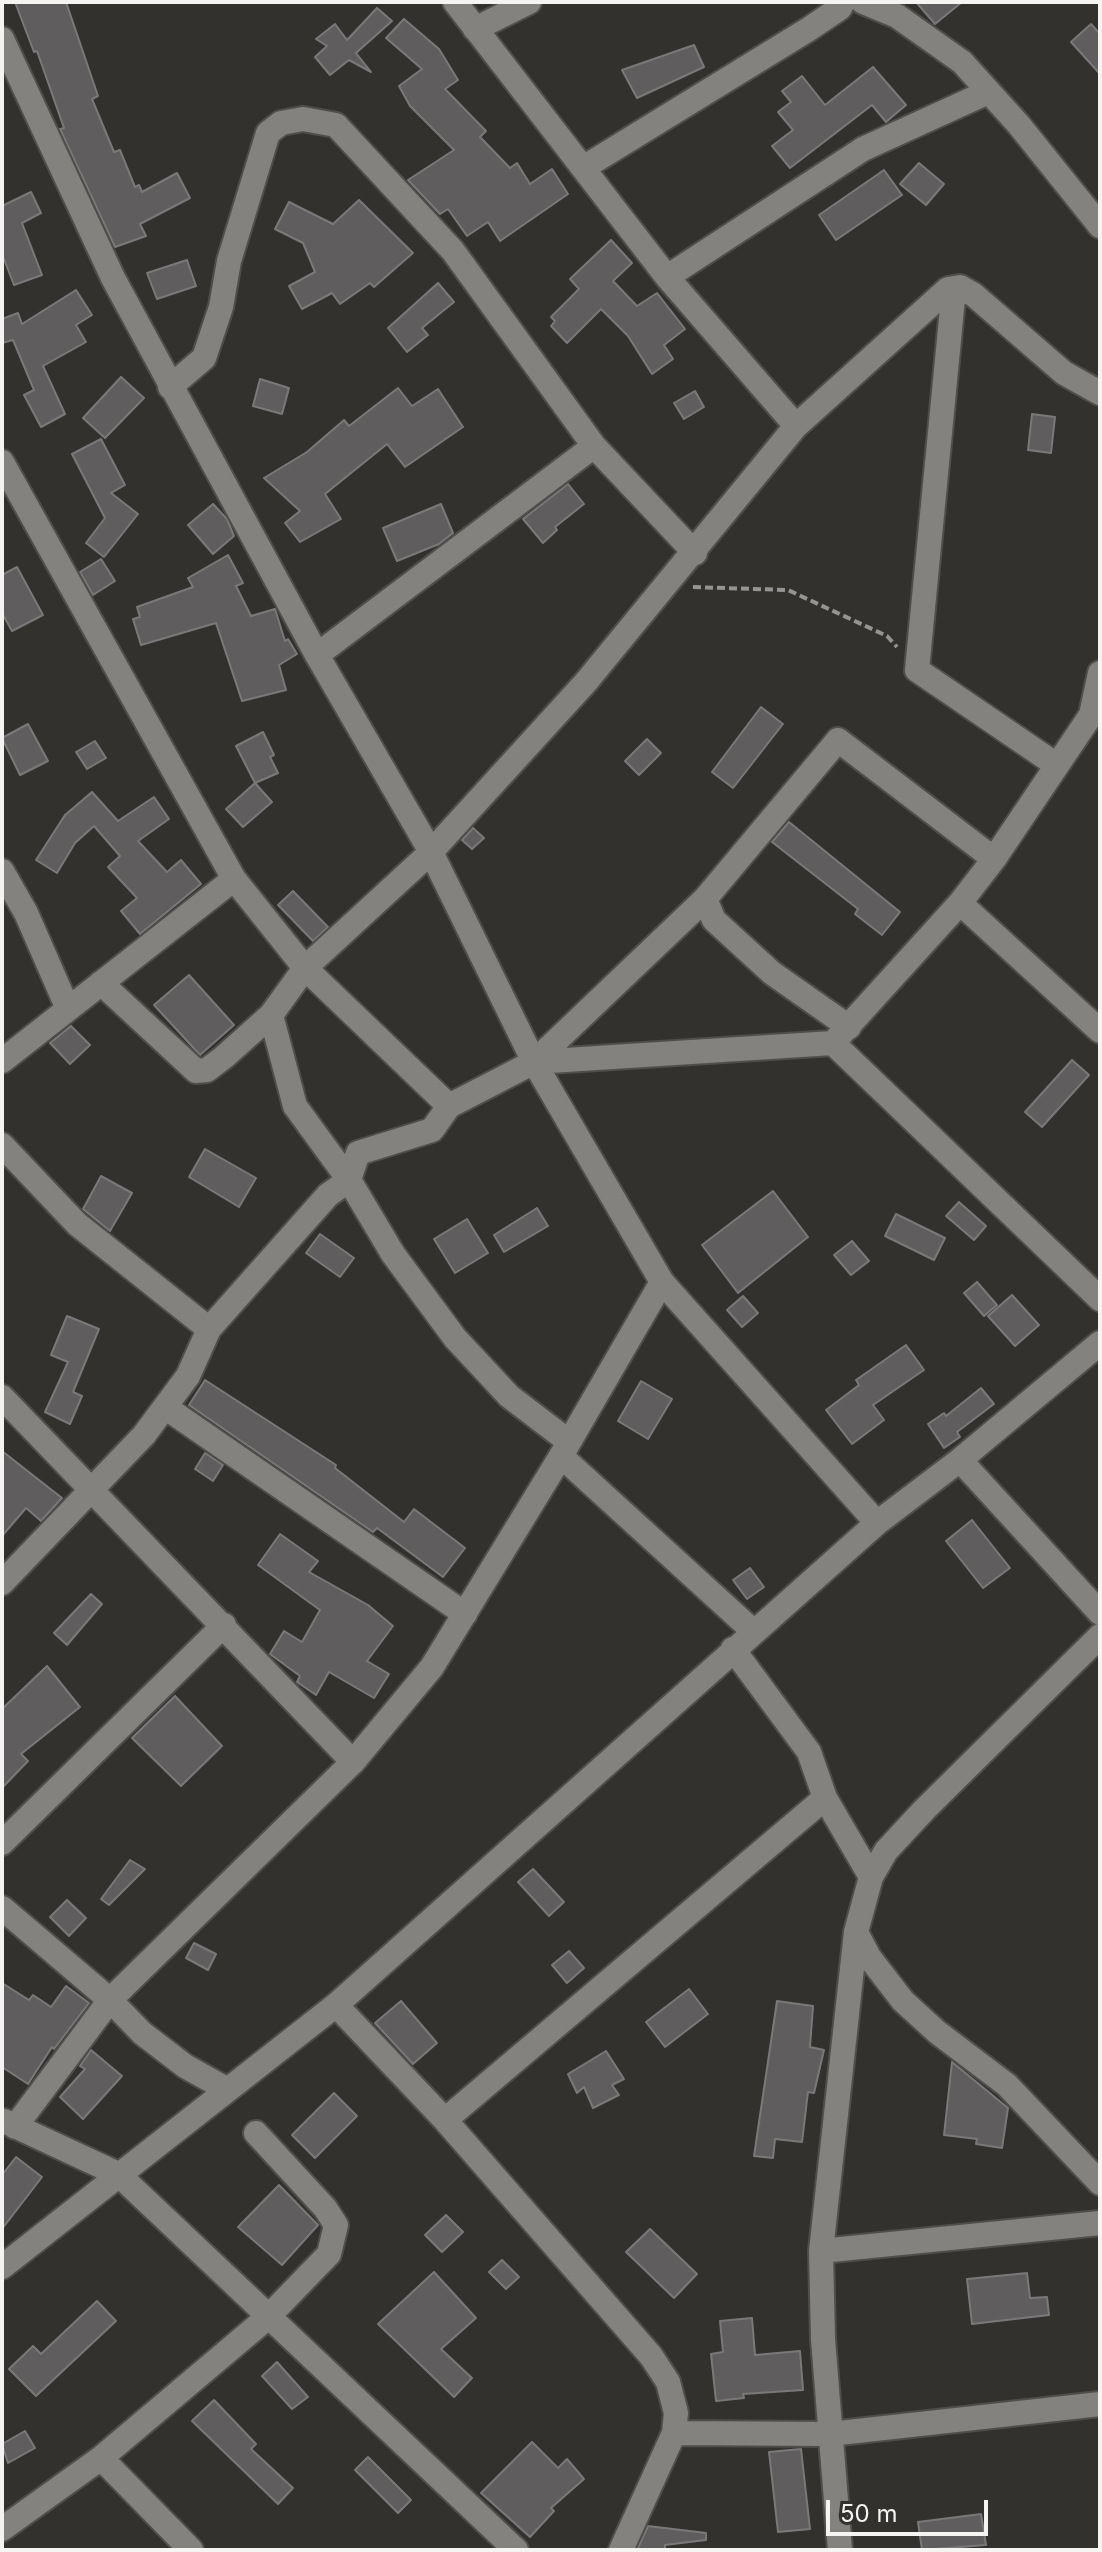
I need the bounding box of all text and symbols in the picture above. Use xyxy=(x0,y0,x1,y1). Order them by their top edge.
scale bar xyxy=(830,2484,992,2534)
text: 50 m xyxy=(840,2499,898,2528)

